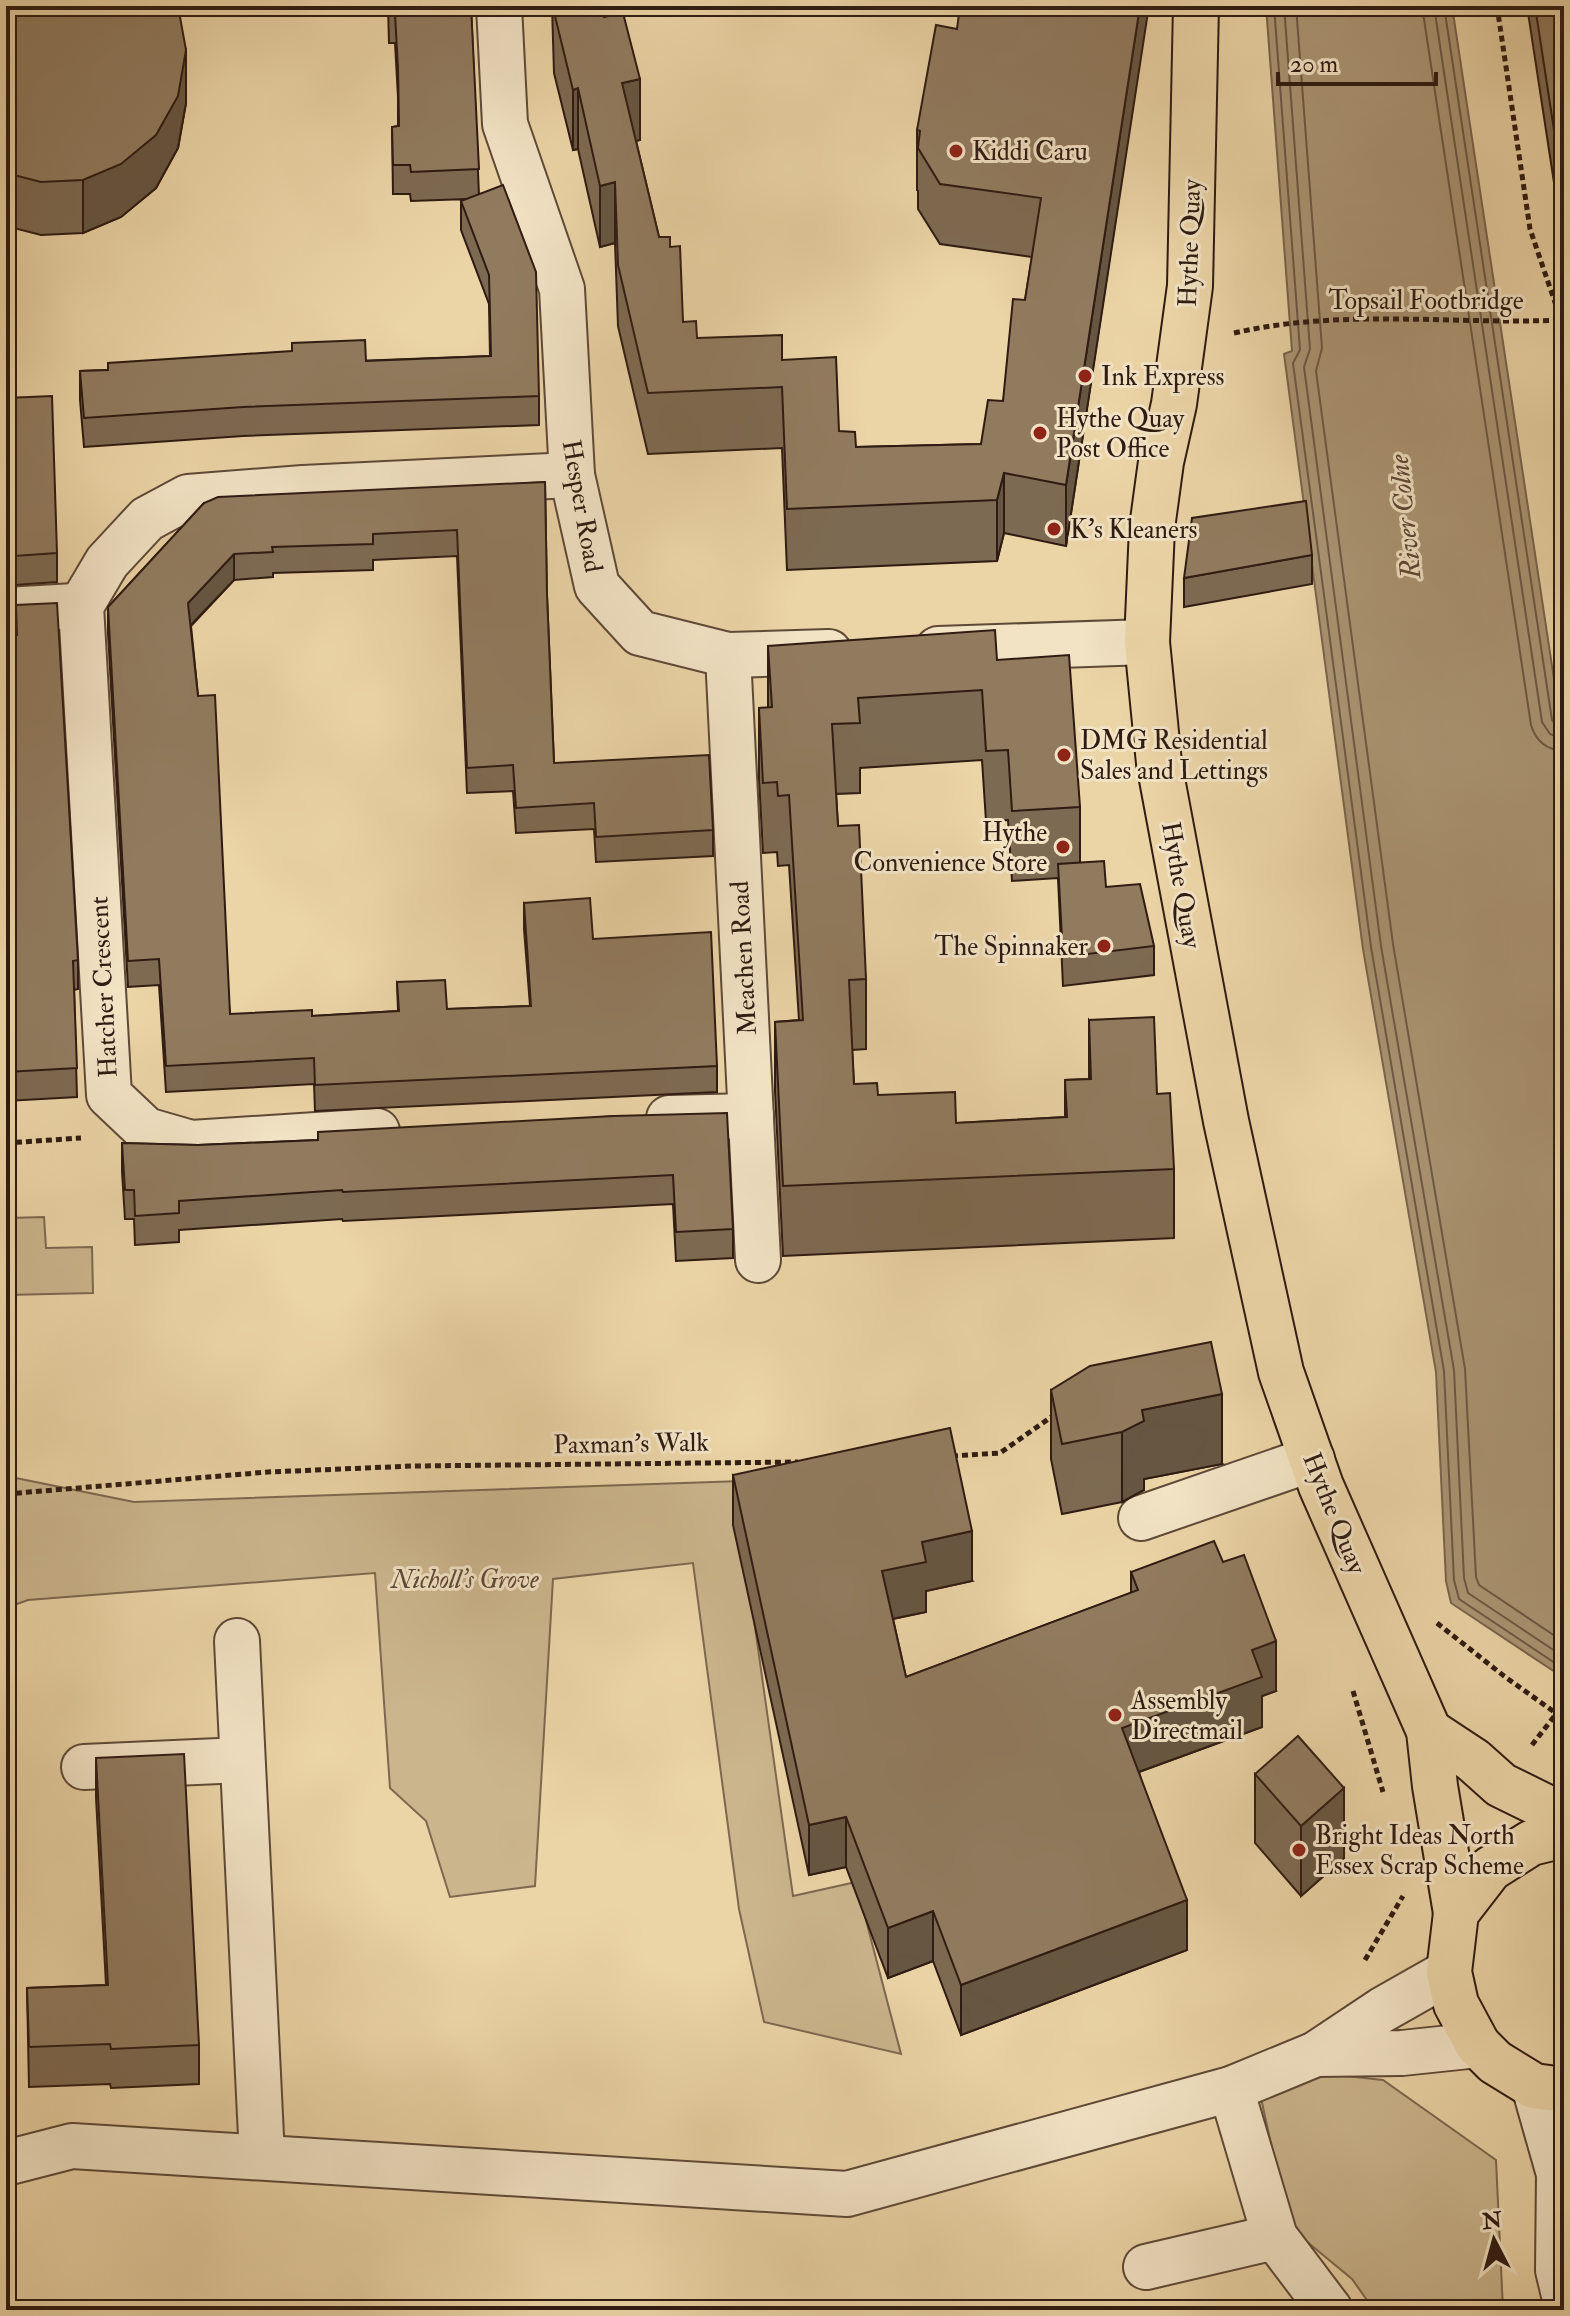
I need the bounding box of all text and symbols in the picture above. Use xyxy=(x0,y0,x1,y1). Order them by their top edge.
scale bar xyxy=(1278,36,1436,86)
text: 20 m xyxy=(1290,49,1339,80)
place label: Kiddi Caru xyxy=(972,136,1088,168)
marker: Kiddi Caru xyxy=(947,142,965,160)
street label: Hythe Quay xyxy=(1172,178,1208,308)
street label: Topsail Footbridge xyxy=(1328,285,1524,318)
place label: Ink Express xyxy=(1101,361,1225,394)
marker: Ink Express xyxy=(1076,367,1094,385)
place label: Hythe Quay Post Office xyxy=(1056,403,1185,465)
marker: Hythe Quay Post Office xyxy=(1031,424,1049,442)
street label: Hesper Road xyxy=(554,437,609,575)
water label: River Colne xyxy=(1381,452,1430,582)
place label: K's Kleaners xyxy=(1070,514,1198,546)
marker: K's Kleaners xyxy=(1045,520,1063,538)
place label: DMG Residential Sales and Lettings xyxy=(1080,725,1268,787)
marker: DMG Residential Sales and Lettings xyxy=(1055,746,1073,764)
place label: Hythe Convenience Store xyxy=(853,817,1047,879)
street label: Hythe Quay xyxy=(1154,819,1208,952)
marker: Hythe Convenience Store xyxy=(1054,838,1072,856)
street label: Meachen Road xyxy=(724,880,764,1036)
street label: Hatcher Crescent xyxy=(83,895,125,1079)
place label: The Spinnaker xyxy=(934,931,1088,964)
marker: The Spinnaker xyxy=(1095,937,1113,955)
street label: Paxman's Walk xyxy=(553,1427,710,1461)
street label: Hythe Quay xyxy=(1295,1448,1373,1579)
park label: Nicholl's Grove xyxy=(389,1564,539,1596)
place label: Assembly Directmail xyxy=(1130,1685,1243,1747)
marker: Assembly Directmail xyxy=(1106,1706,1124,1724)
place label: Bright Ideas North Essex Scrap Scheme xyxy=(1315,1820,1524,1883)
marker: Bright Ideas North Essex Scrap Scheme xyxy=(1290,1841,1308,1859)
north arrow xyxy=(1454,2200,1534,2280)
text: N xyxy=(1480,2206,1504,2236)

